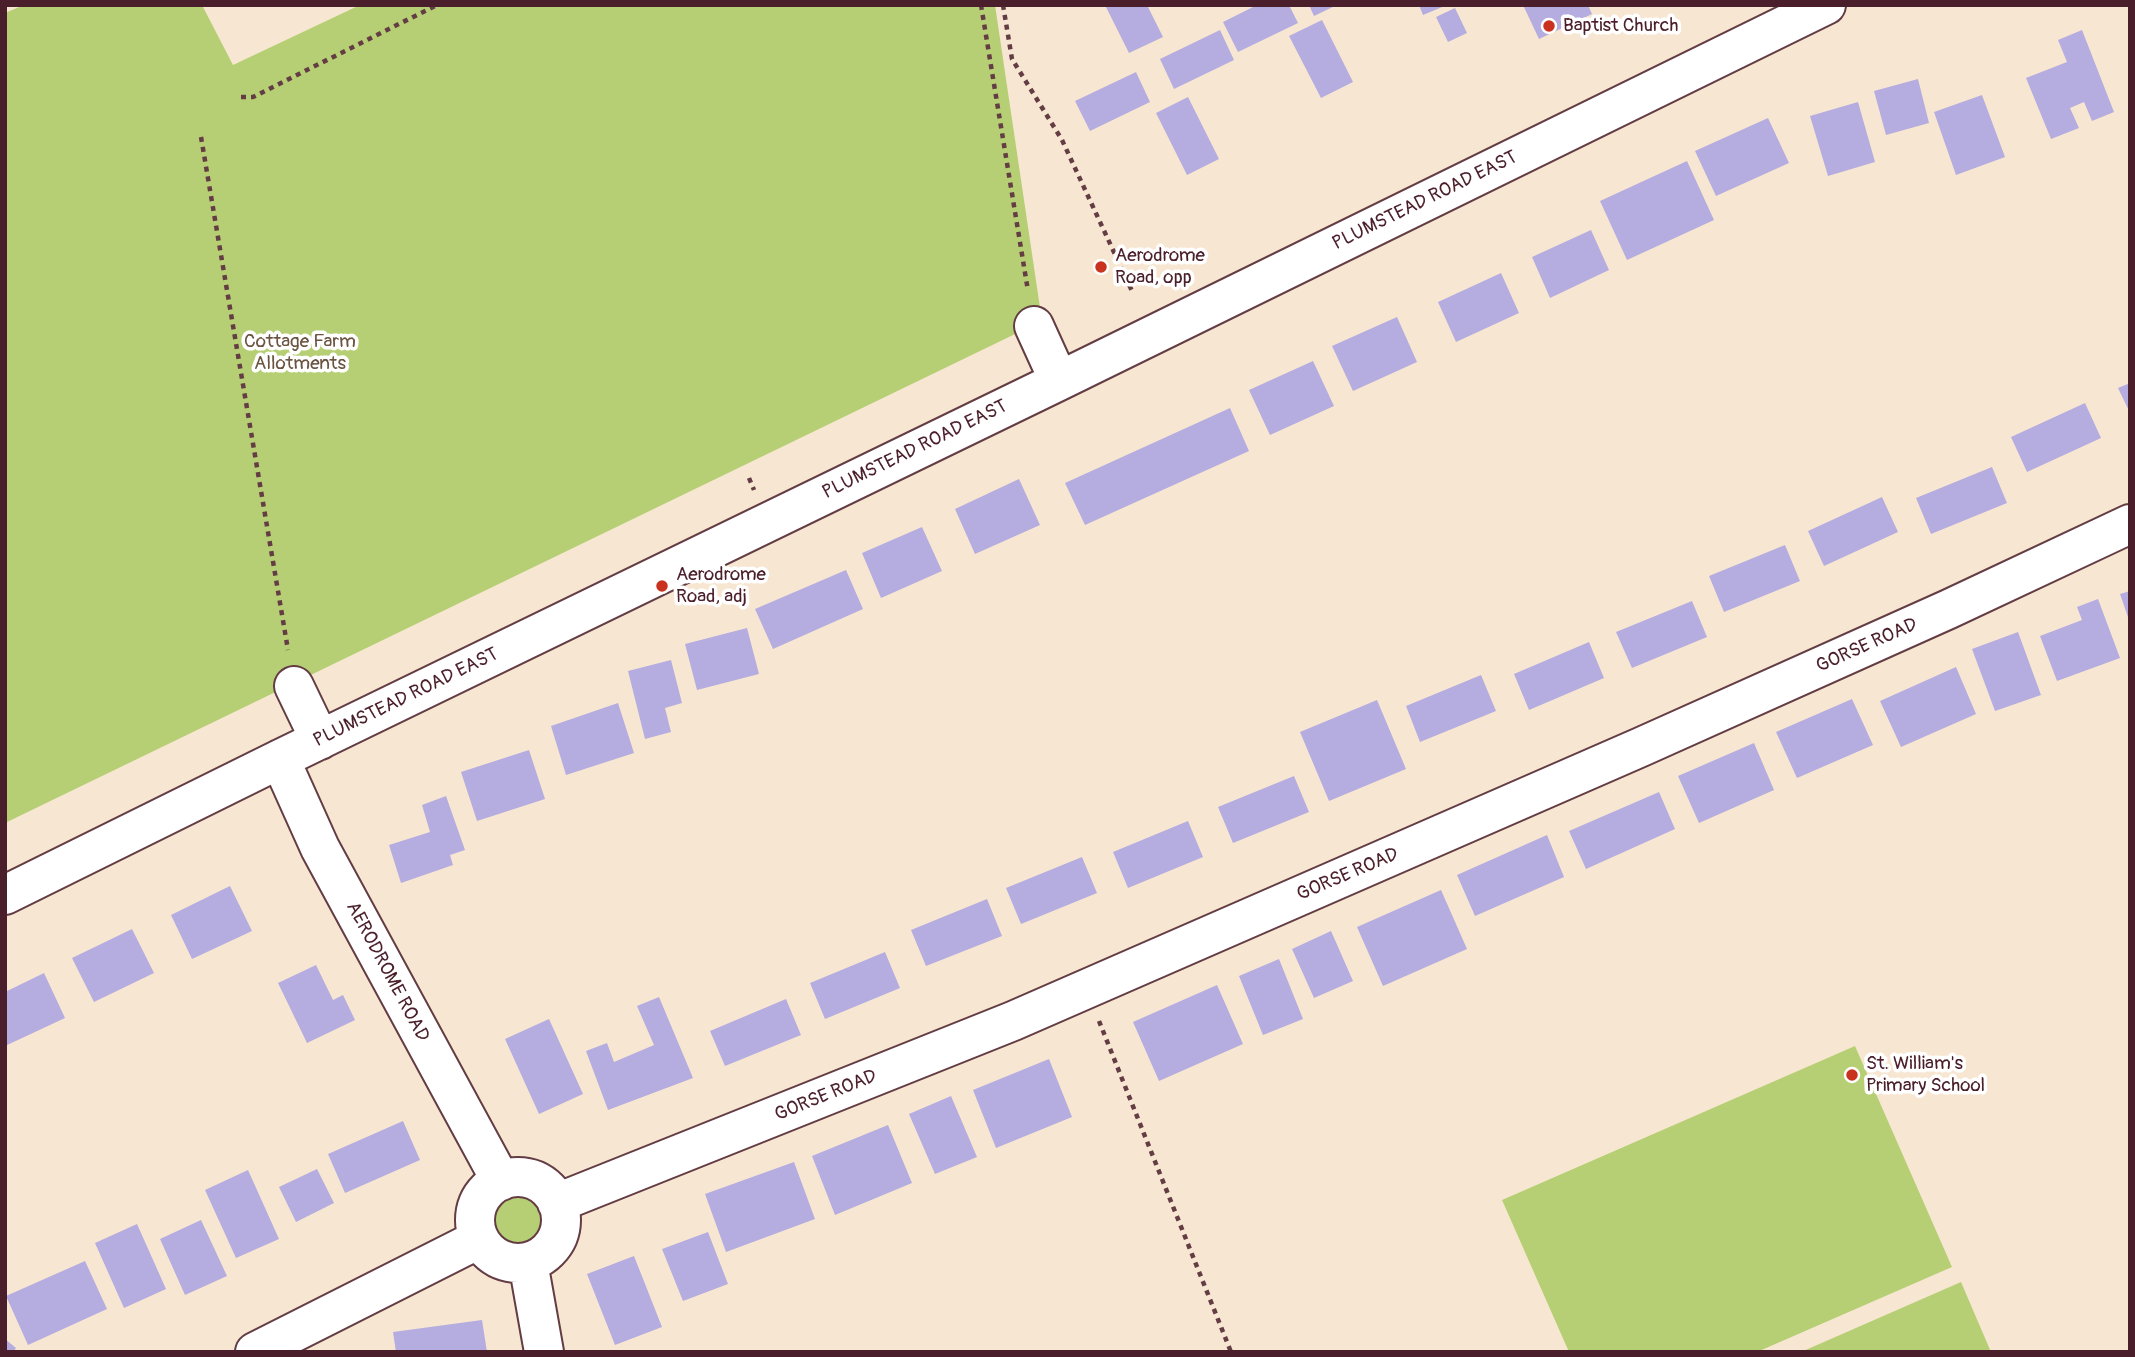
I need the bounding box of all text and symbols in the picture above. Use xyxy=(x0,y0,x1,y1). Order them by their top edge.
place label: Baptist Church xyxy=(1563,15,1678,37)
marker: Baptist Church xyxy=(1541,18,1557,34)
street label: PLUMSTEAD ROAD EAST xyxy=(1329,146,1521,256)
place label: Aerodrome Road, opp xyxy=(1115,245,1205,289)
marker: Aerodrome Road, opp xyxy=(1093,259,1109,275)
park label: Cottage Farm Allotments xyxy=(244,331,356,375)
street label: PLUMSTEAD ROAD EAST xyxy=(819,395,1011,505)
place label: Aerodrome Road, adj xyxy=(676,564,766,608)
marker: Aerodrome Road, adj xyxy=(654,578,670,594)
street label: GORSE ROAD xyxy=(1813,614,1921,678)
street label: PLUMSTEAD ROAD EAST xyxy=(310,643,502,753)
street label: GORSE ROAD xyxy=(1294,843,1402,907)
street label: AERODROME ROAD xyxy=(340,898,434,1046)
place label: St. William's Primary School xyxy=(1866,1053,1985,1097)
street label: GORSE ROAD xyxy=(772,1065,880,1127)
marker: St. William's Primary School xyxy=(1844,1067,1860,1083)

